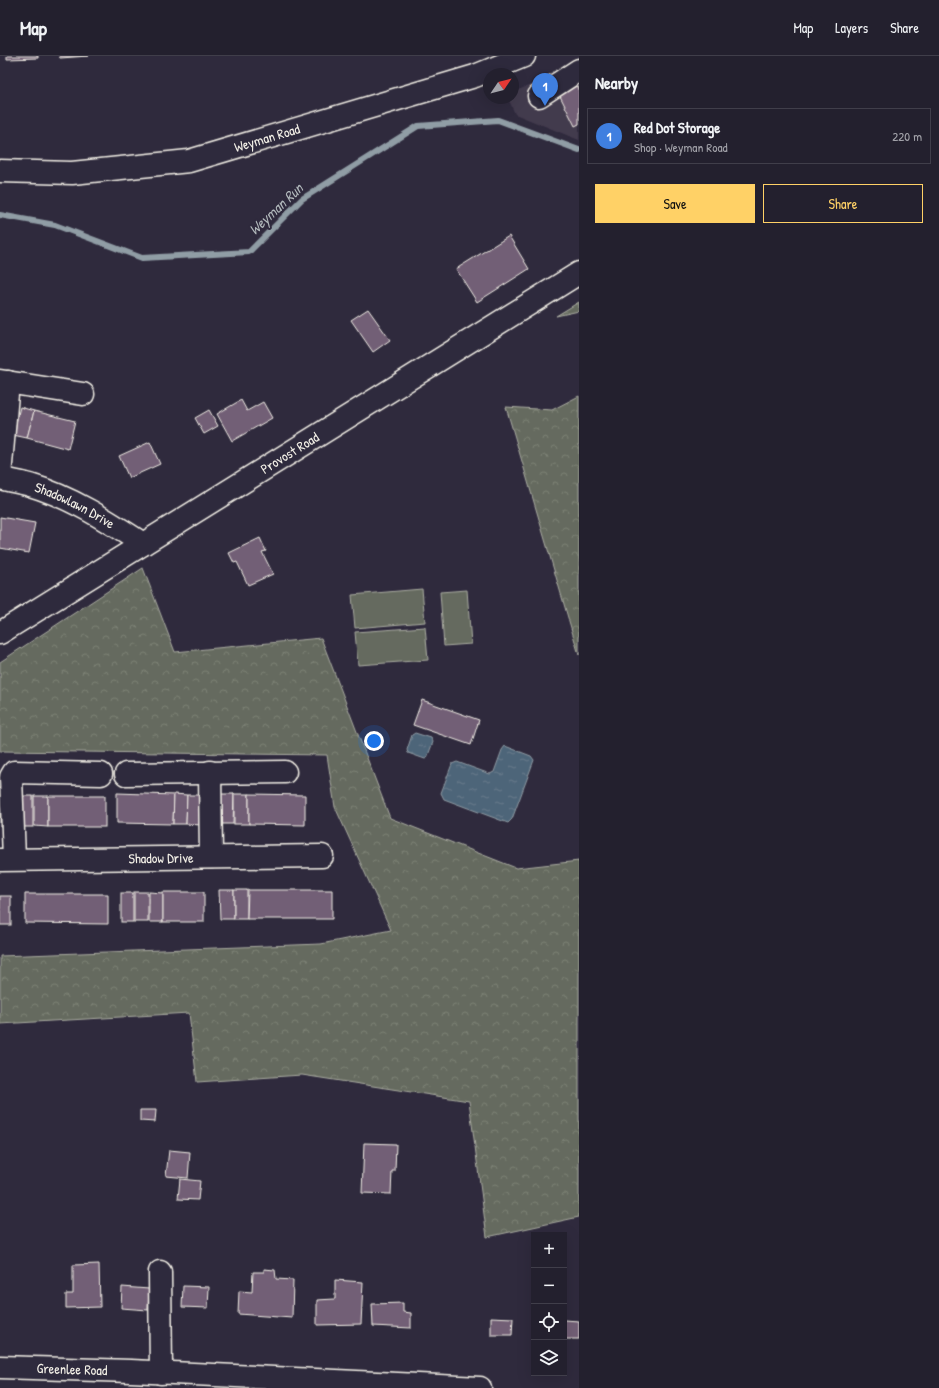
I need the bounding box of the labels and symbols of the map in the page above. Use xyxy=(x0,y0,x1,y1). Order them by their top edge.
north arrow xyxy=(483,68,519,104)
pin: 1 xyxy=(532,73,558,106)
street label: Weyman Road xyxy=(232,118,303,156)
water label: Weyman Run xyxy=(244,177,308,239)
street label: Provost Road xyxy=(257,427,323,478)
street label: Shadowlawn Drive xyxy=(33,477,119,533)
your location xyxy=(364,731,384,751)
street label: Shadow Drive xyxy=(128,848,194,867)
street label: Greenlee Road xyxy=(36,1358,108,1379)

